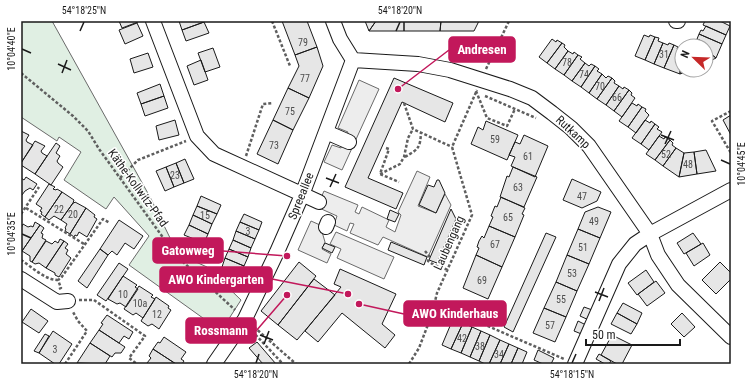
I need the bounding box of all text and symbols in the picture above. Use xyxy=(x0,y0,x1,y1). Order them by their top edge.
text: 54°18'25"N xyxy=(62,5,106,16)
text: 54°18'20"N xyxy=(378,5,422,16)
text: 10°04'40"E xyxy=(6,27,17,71)
house number: 79 xyxy=(298,37,308,48)
callout: Andresen xyxy=(449,37,515,62)
north arrow xyxy=(674,38,714,78)
text: Andresen xyxy=(457,42,507,57)
text: N xyxy=(678,48,693,60)
house number: 31 xyxy=(659,49,669,60)
house number: 78 xyxy=(562,57,572,68)
house number: 74 xyxy=(579,69,589,80)
house number: 77 xyxy=(300,73,310,84)
house number: 70 xyxy=(595,81,605,92)
house number: 66 xyxy=(612,92,622,103)
house number: 75 xyxy=(285,106,295,117)
street label: Rutkamp xyxy=(553,113,593,151)
house number: 59 xyxy=(490,134,500,145)
house number: 73 xyxy=(269,140,279,151)
text: 10°04'45"E xyxy=(736,142,747,186)
street label: Käthe-Kollwitz-Pfad xyxy=(105,146,171,230)
house number: 52 xyxy=(661,149,671,160)
house number: 61 xyxy=(523,151,533,162)
house number: 48 xyxy=(683,159,693,170)
house number: 23 xyxy=(170,170,180,181)
street label: Spreeallee xyxy=(285,170,317,222)
house number: 63 xyxy=(513,182,523,193)
house number: 47 xyxy=(577,191,587,202)
house number: 22 xyxy=(54,204,64,215)
house number: 20 xyxy=(68,209,78,220)
house number: 15 xyxy=(200,210,210,221)
text: 10°04'35"E xyxy=(6,212,17,256)
house number: 65 xyxy=(503,212,513,223)
street label: Laubengang xyxy=(431,214,467,272)
house number: 49 xyxy=(589,216,599,227)
house number: 3 xyxy=(246,226,251,237)
callout: Gatowweg xyxy=(153,238,223,263)
house number: 67 xyxy=(490,239,500,250)
house number: 51 xyxy=(578,242,588,253)
text: Gatowweg xyxy=(161,243,215,258)
callout: AWO Kindergarten xyxy=(160,267,272,292)
house number: 53 xyxy=(567,268,577,279)
text: AWO Kindergarten xyxy=(168,272,264,287)
house number: 69 xyxy=(477,275,487,286)
house number: 10 xyxy=(118,289,128,300)
house number: 55 xyxy=(556,294,566,305)
house number: 10a xyxy=(133,298,148,309)
callout: AWO Kinderhaus xyxy=(404,301,506,326)
text: AWO Kinderhaus xyxy=(412,306,498,321)
house number: 12 xyxy=(152,309,162,320)
callout: Rossmann xyxy=(186,318,256,343)
house number: 57 xyxy=(545,320,555,331)
scale bar xyxy=(586,321,680,347)
text: Rossmann xyxy=(194,323,248,338)
text: 50 m xyxy=(592,328,616,342)
house number: 42 xyxy=(457,333,467,344)
house number: 38 xyxy=(475,341,485,352)
house number: 3 xyxy=(53,344,58,355)
house number: 34 xyxy=(494,349,504,360)
text: 54°18'20"N xyxy=(234,369,278,380)
text: 54°18'15"N xyxy=(550,369,594,380)

